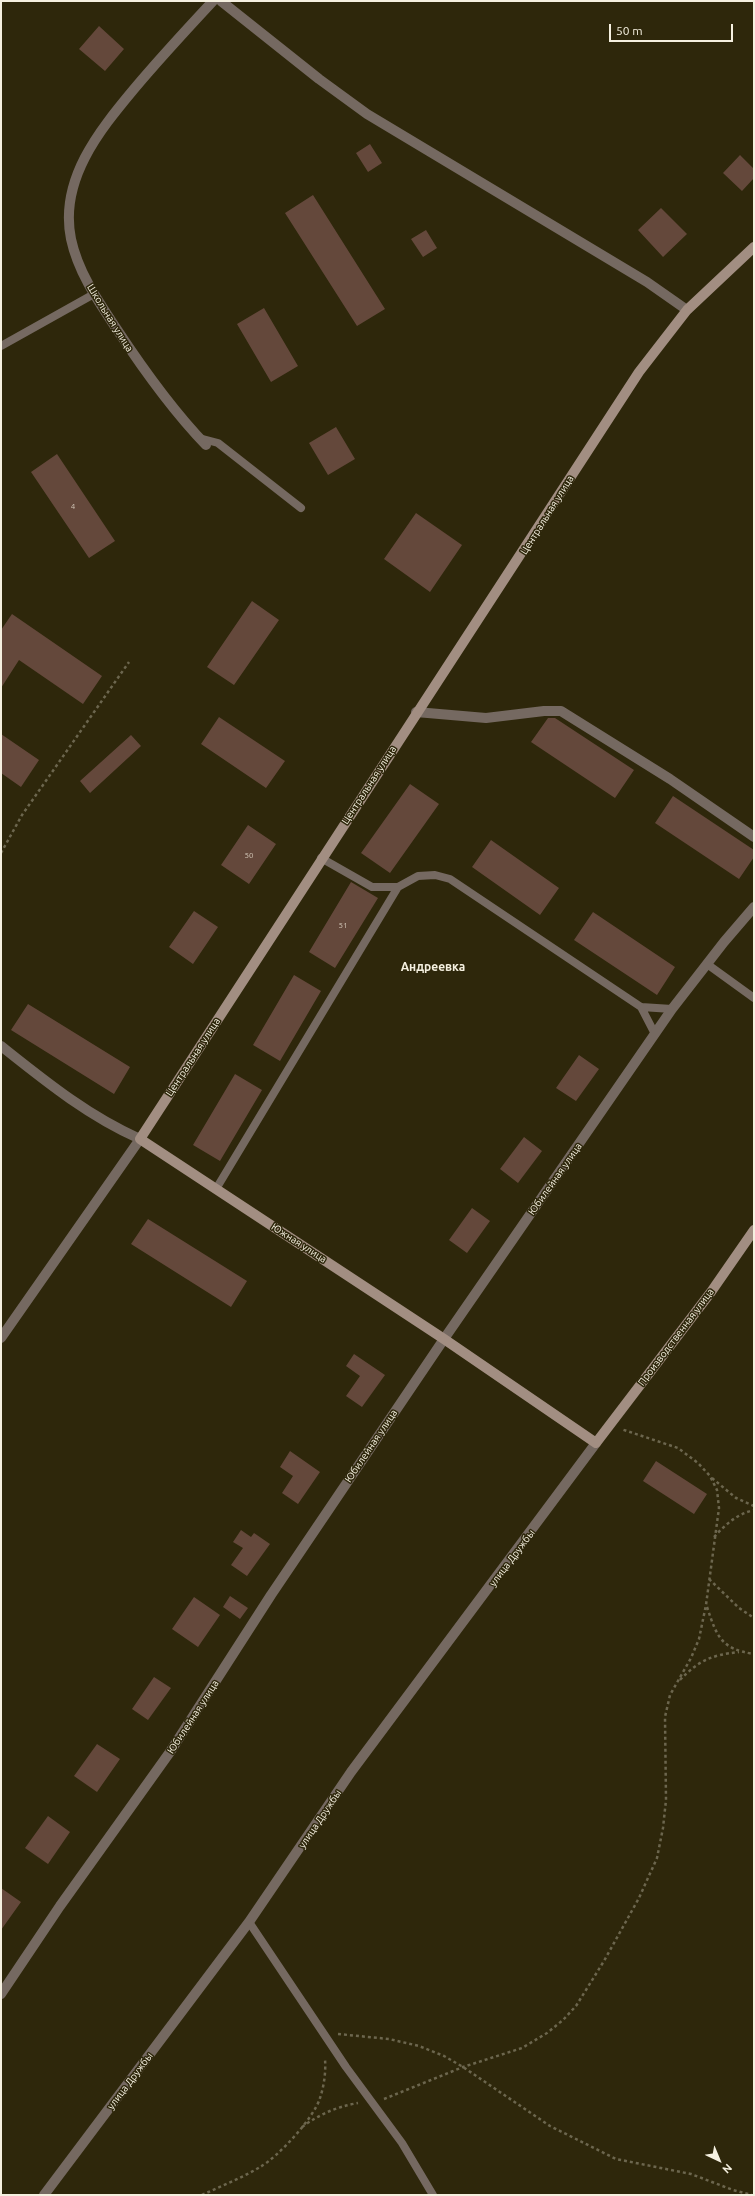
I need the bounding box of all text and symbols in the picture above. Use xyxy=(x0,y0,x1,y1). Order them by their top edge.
scale bar xyxy=(611,16,735,42)
text: 50 m xyxy=(616,24,643,37)
street label: Школьная улица xyxy=(84,282,136,354)
street label: Центральная улица xyxy=(518,473,576,557)
house number: 4 xyxy=(71,501,75,511)
street label: Центральная улица xyxy=(339,744,399,826)
house number: 50 xyxy=(244,850,254,860)
house number: 51 xyxy=(338,920,348,930)
district label: Андреевка xyxy=(401,960,465,974)
street label: Центральная улица xyxy=(163,1016,223,1098)
street label: Юбилейная улица xyxy=(526,1141,584,1217)
street label: Южная улица xyxy=(269,1221,329,1265)
street label: Производственная улица xyxy=(636,1286,716,1388)
street label: Юбилейная улица xyxy=(342,1407,400,1485)
street label: улица Дружбы xyxy=(487,1527,537,1589)
street label: Юбилейная улица xyxy=(165,1678,221,1756)
street label: улица Дружбы xyxy=(296,1787,344,1851)
street label: улица Дружбы xyxy=(105,2050,155,2112)
north arrow xyxy=(699,2140,739,2180)
text: N xyxy=(720,2161,734,2176)

